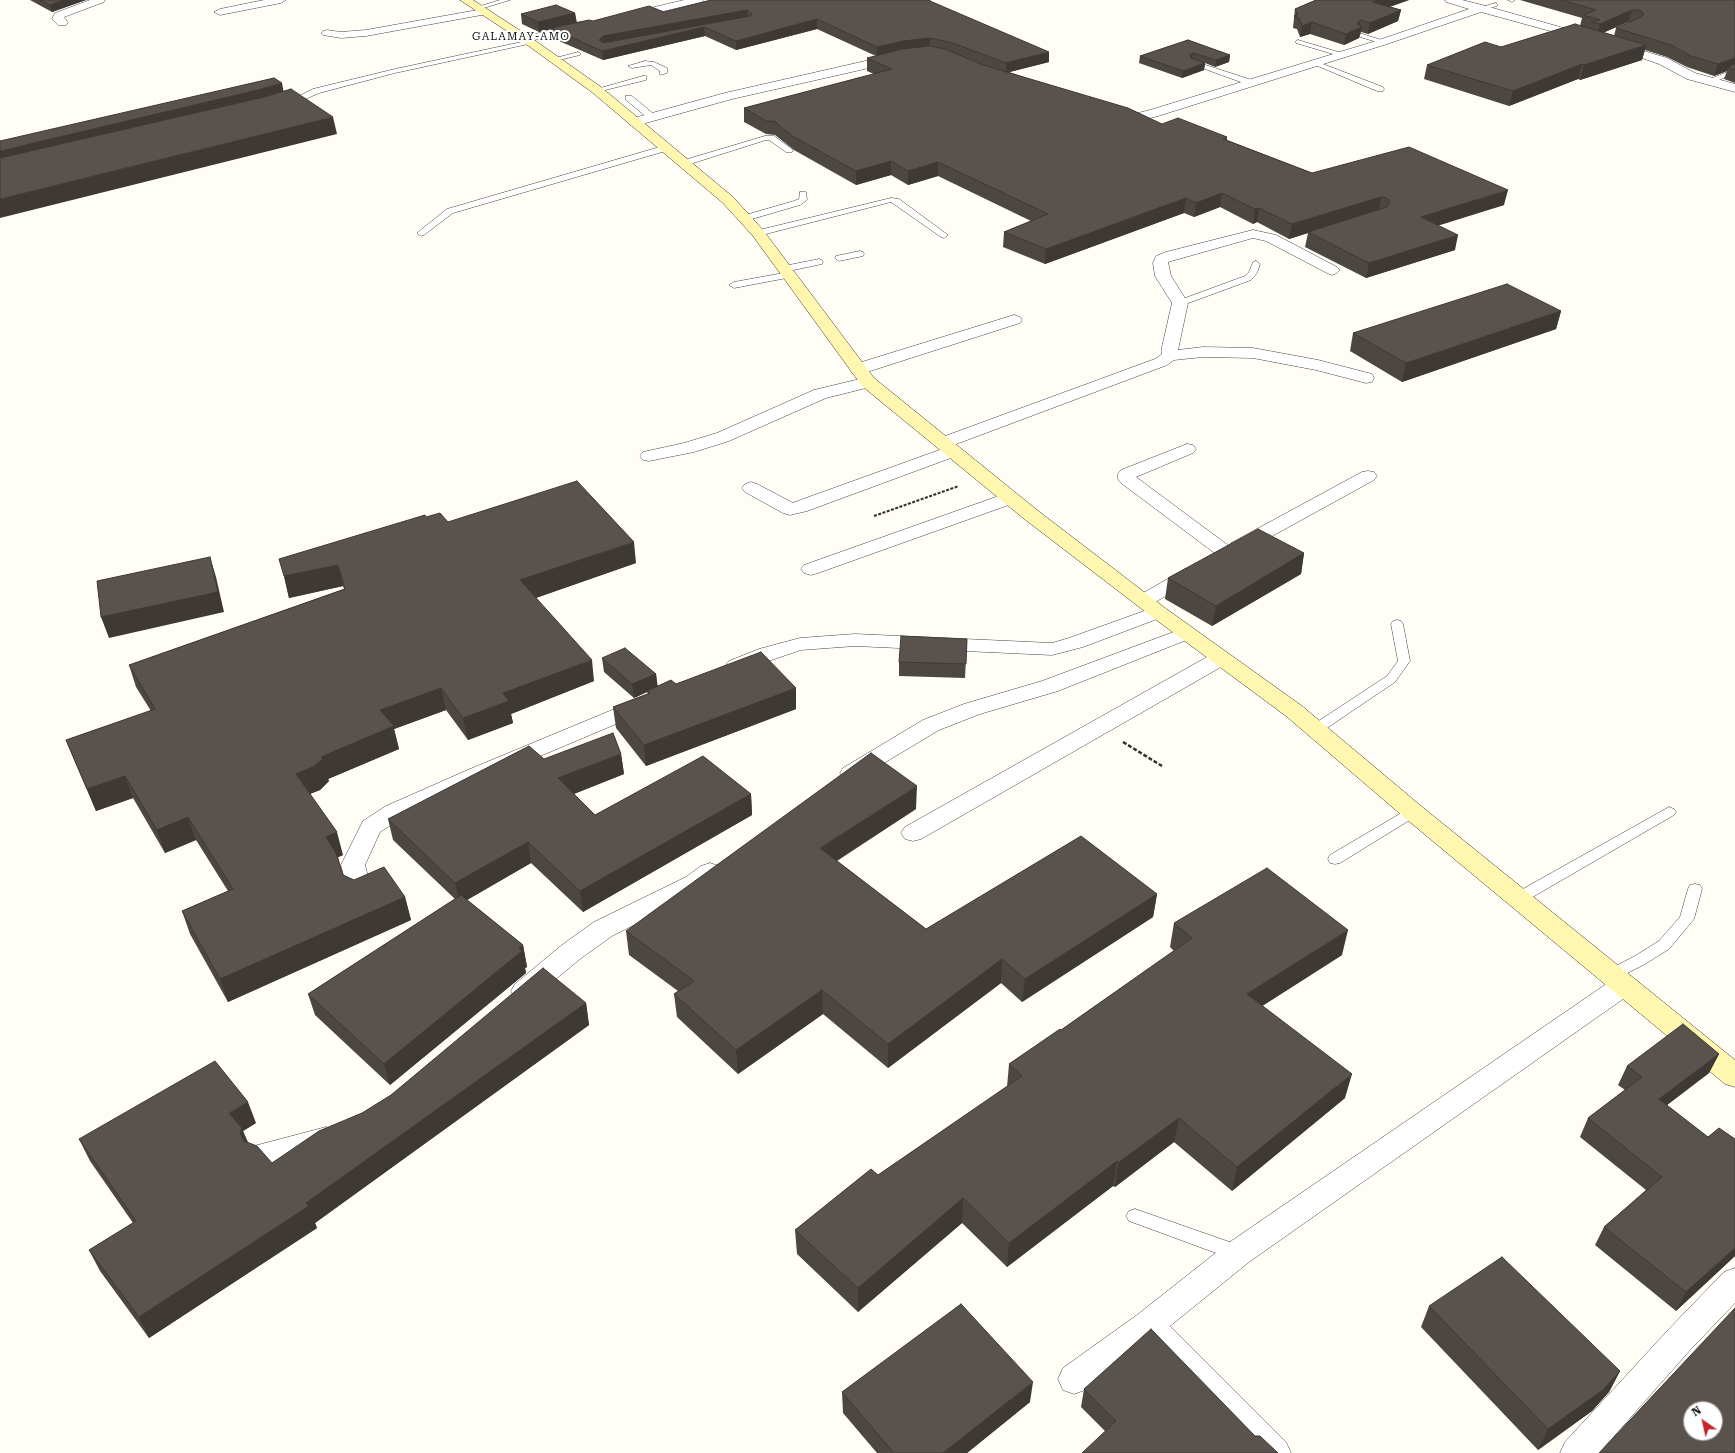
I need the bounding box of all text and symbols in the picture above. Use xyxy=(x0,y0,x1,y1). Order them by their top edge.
district label: GALAMAY-AMO xyxy=(472,30,570,44)
north arrow xyxy=(1683,1401,1723,1441)
text: N xyxy=(1689,1404,1704,1419)

